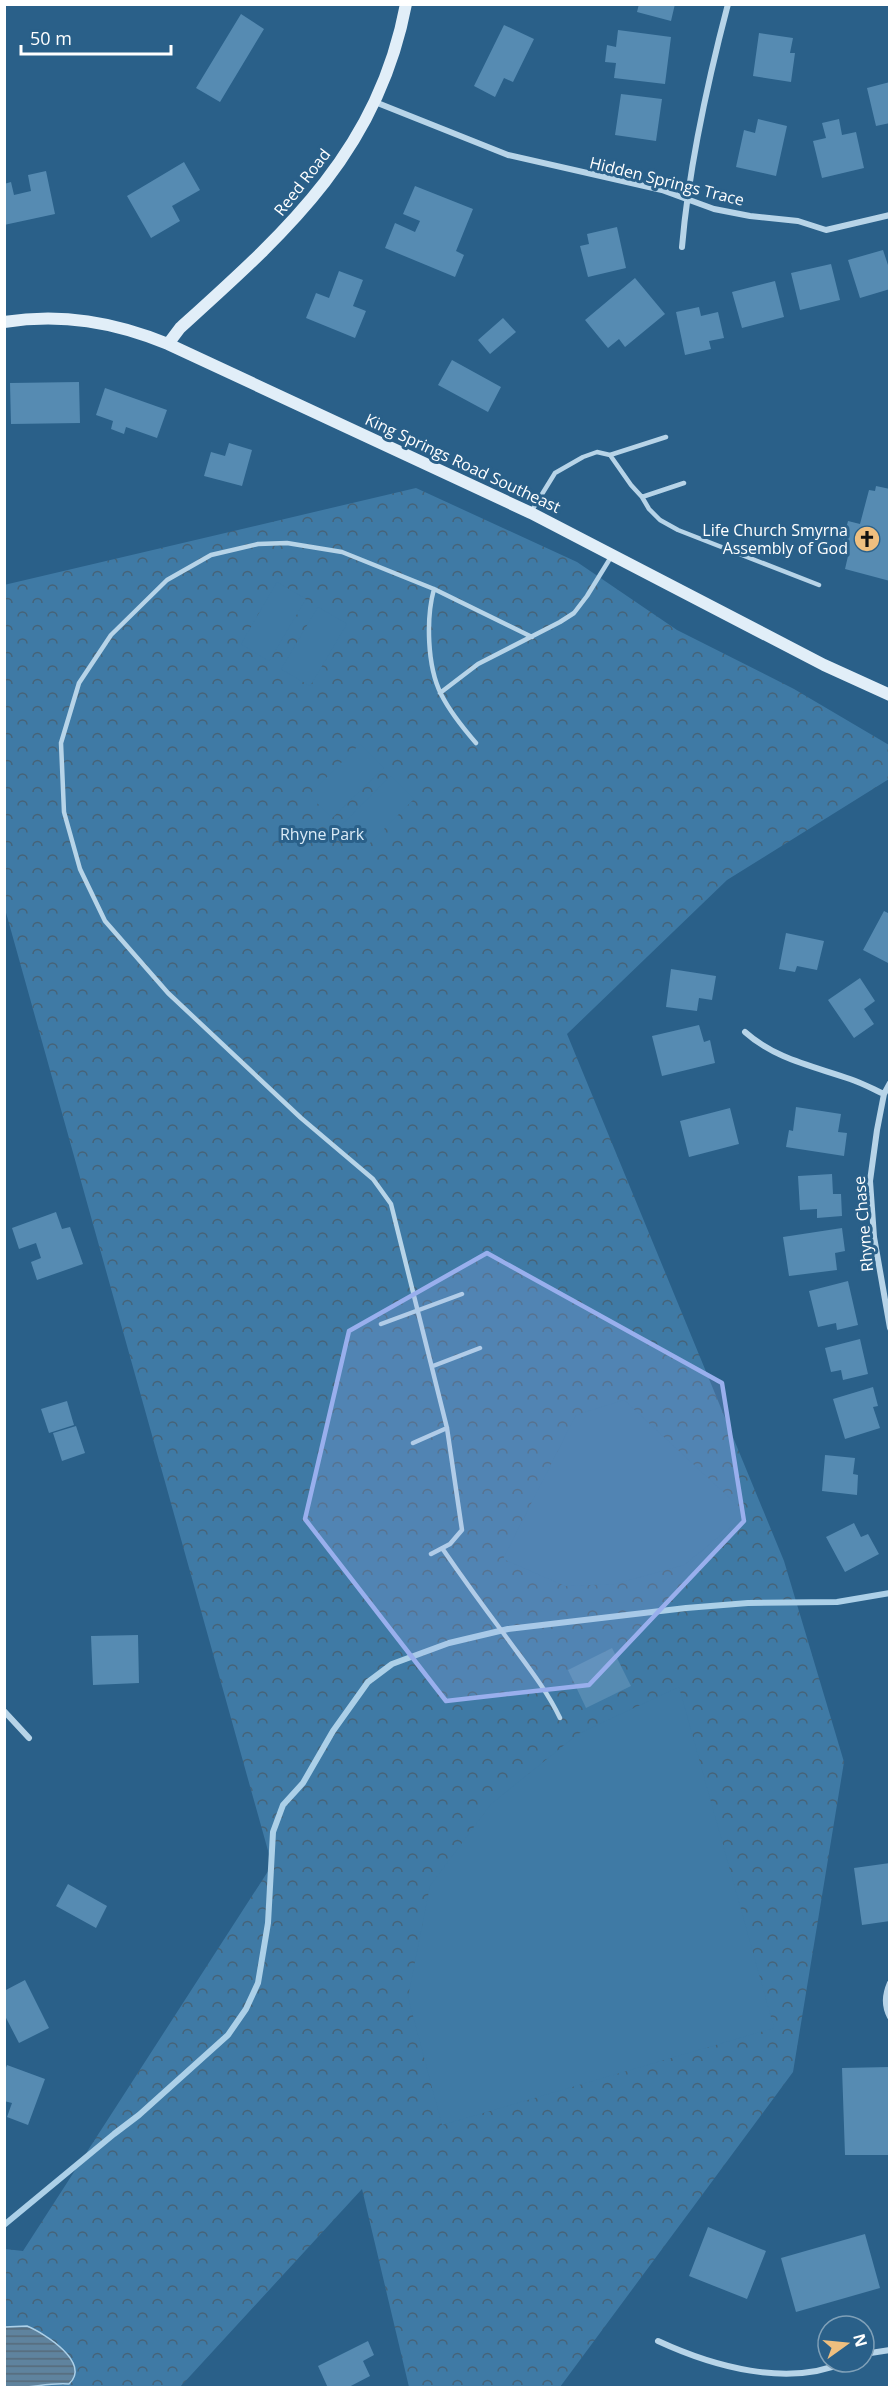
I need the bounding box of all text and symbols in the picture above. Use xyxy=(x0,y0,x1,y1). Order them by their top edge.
scale bar xyxy=(21,18,171,56)
text: 50 m xyxy=(30,26,72,50)
street label: Reed Road xyxy=(269,144,335,220)
street label: Hidden Springs Trace xyxy=(587,151,747,211)
street label: King Springs Road Southeast xyxy=(362,408,565,518)
place label: Life Church Smyrna Assembly of God xyxy=(702,519,848,559)
church icon: Life Church Smyrna Assembly of God xyxy=(852,524,882,554)
park label: Rhyne Park xyxy=(280,823,365,845)
street label: Rhyne Chase xyxy=(848,1175,878,1273)
north arrow xyxy=(816,2314,876,2374)
text: N xyxy=(848,2331,873,2349)

